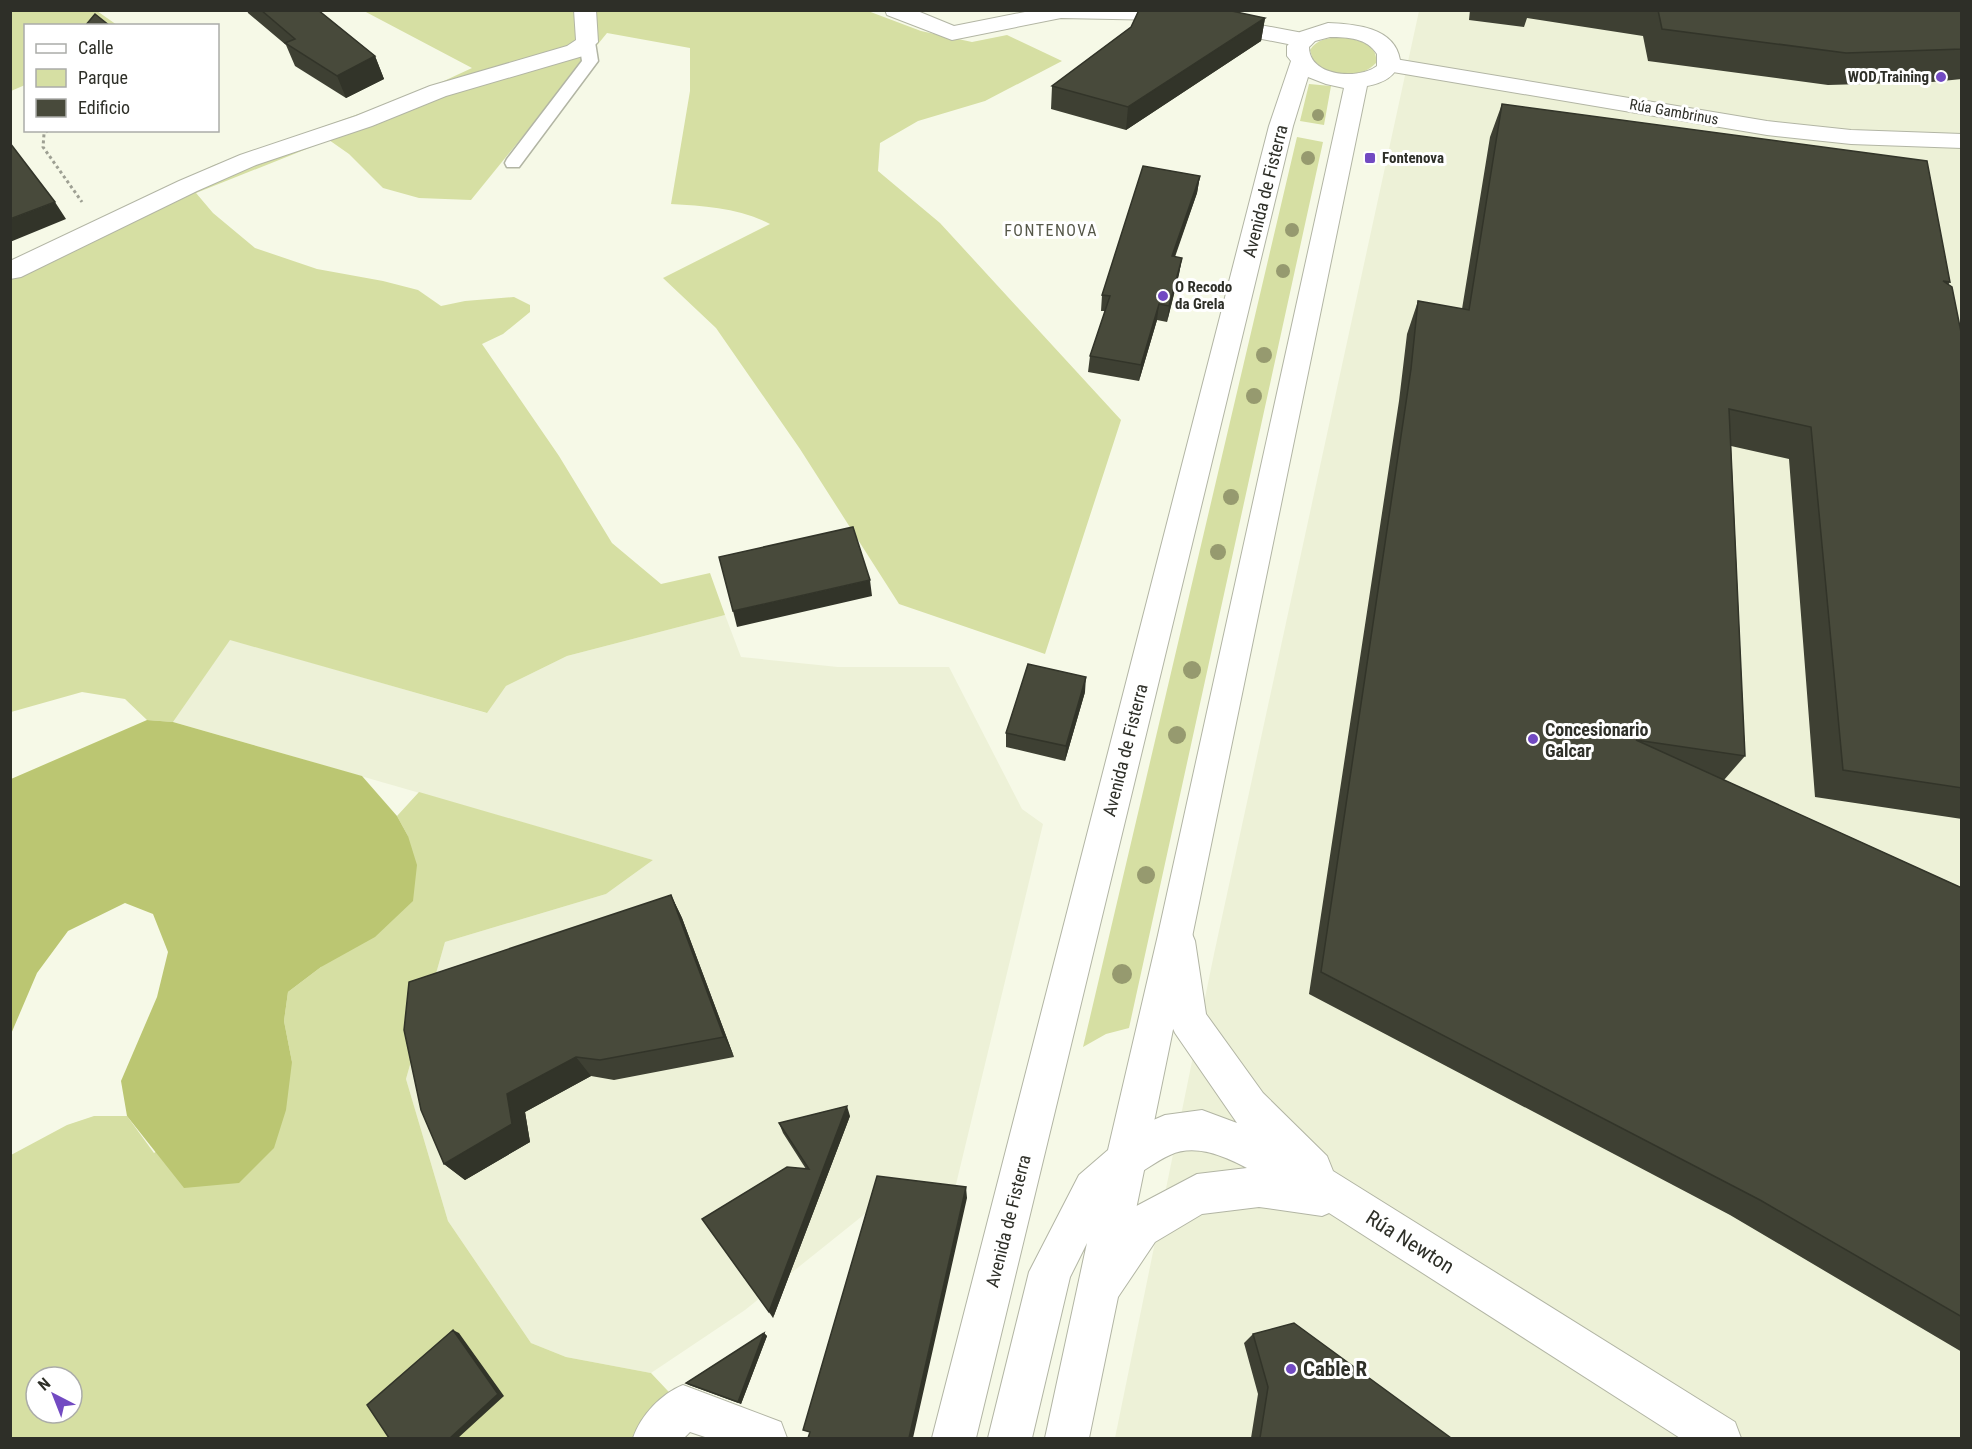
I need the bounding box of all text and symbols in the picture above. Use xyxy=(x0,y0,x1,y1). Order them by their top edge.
legend xyxy=(24,24,219,132)
text: Calle xyxy=(78,37,114,58)
text: Parque xyxy=(78,67,128,88)
place label: WOD Training xyxy=(1848,68,1929,86)
marker: WOD Training xyxy=(1934,70,1948,84)
street label: Rúa Gambrinus xyxy=(1628,95,1720,129)
text: Edificio xyxy=(78,97,130,118)
street label: Avenida de Fisterra xyxy=(1238,122,1292,260)
place label: Fontenova xyxy=(1382,149,1444,167)
marker: Fontenova xyxy=(1363,151,1377,165)
district label: FONTENOVA xyxy=(1004,221,1098,240)
place label: O Recodo da Grela xyxy=(1175,278,1232,313)
marker: O Recodo da Grela xyxy=(1156,289,1170,303)
street label: Avenida de Fisterra xyxy=(1098,681,1152,819)
place label: Concesionario Galcar xyxy=(1545,719,1648,761)
marker: Concesionario Galcar xyxy=(1526,732,1540,746)
street label: Avenida de Fisterra xyxy=(981,1152,1035,1290)
street label: Rúa Newton xyxy=(1361,1205,1459,1279)
place label: Cable R xyxy=(1303,1357,1367,1381)
marker: Cable R xyxy=(1284,1362,1298,1376)
north arrow xyxy=(24,1365,84,1425)
text: N xyxy=(34,1374,54,1395)

